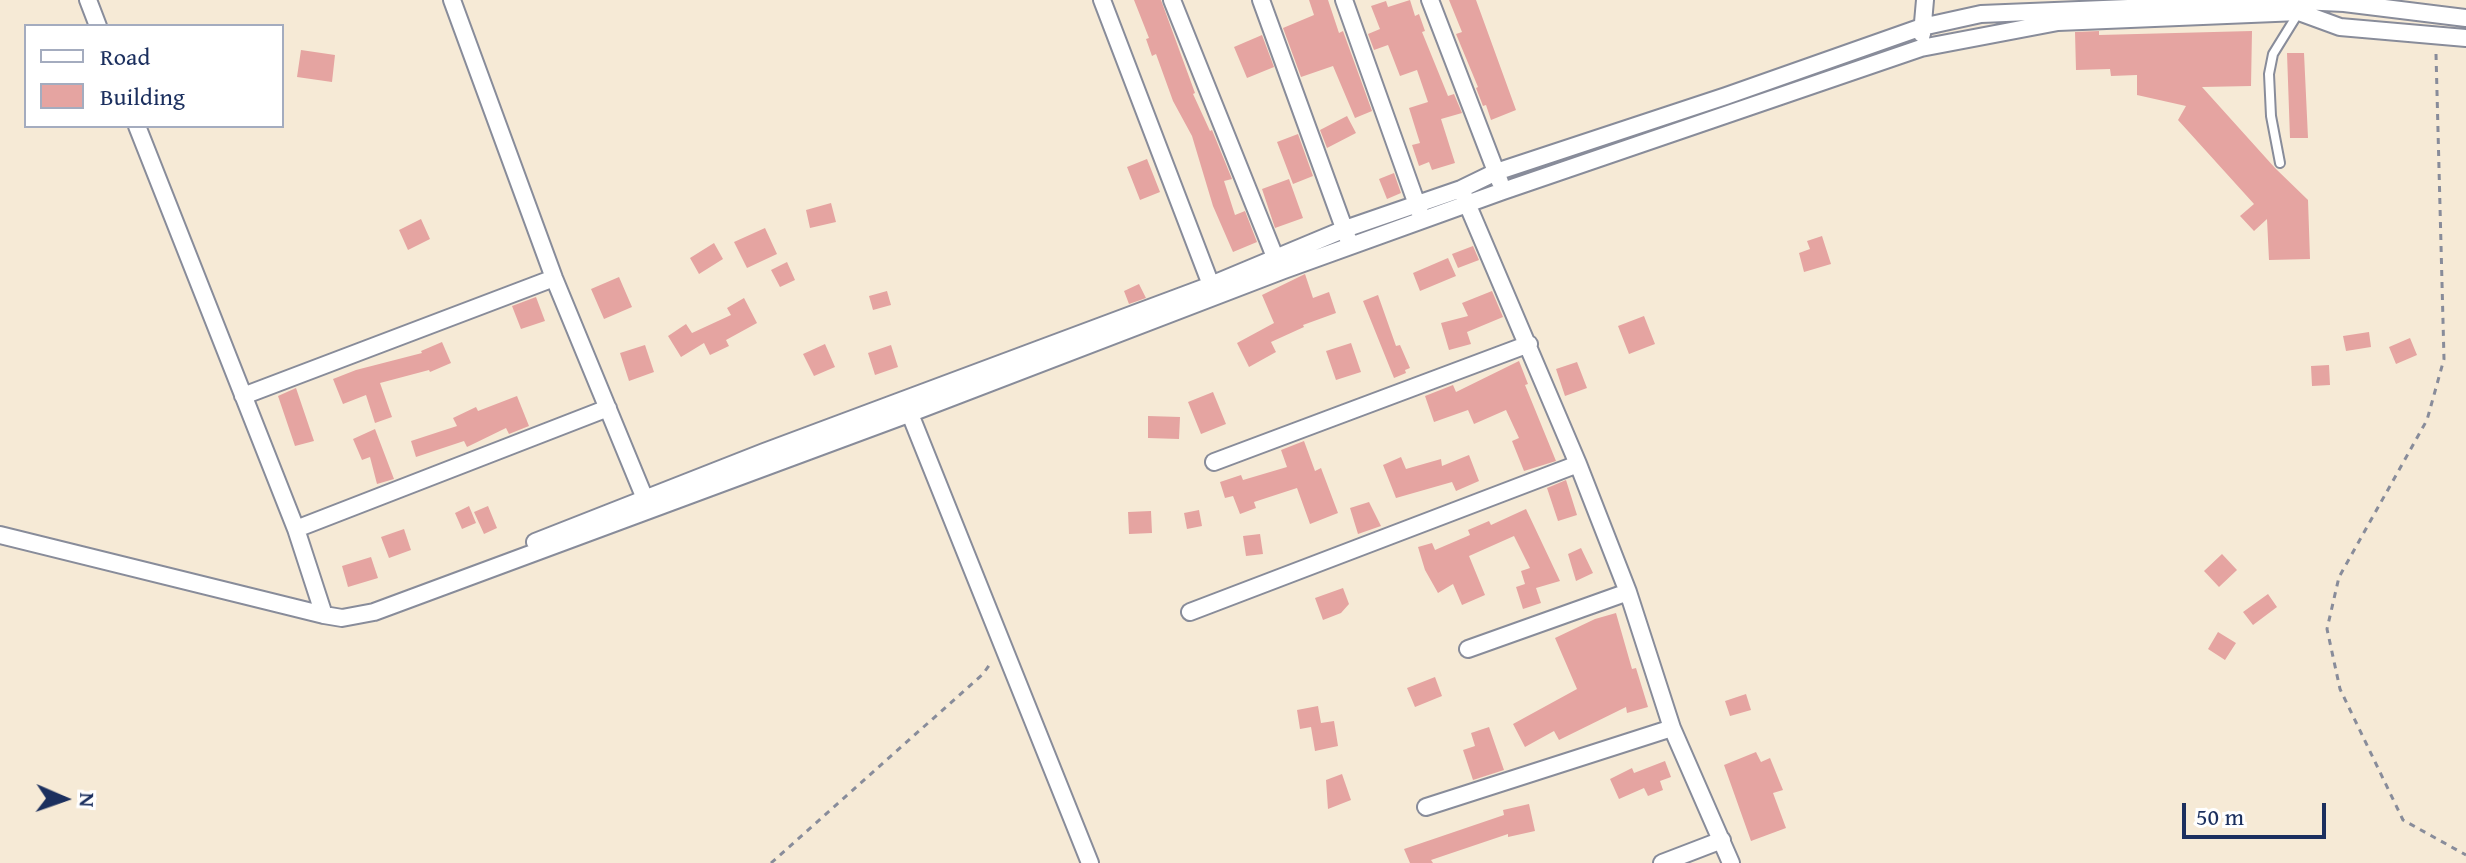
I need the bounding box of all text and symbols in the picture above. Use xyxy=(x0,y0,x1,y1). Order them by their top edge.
legend xyxy=(24,24,284,128)
text: Road xyxy=(100,39,150,74)
text: Building xyxy=(100,79,185,114)
north arrow xyxy=(24,759,104,839)
scale bar xyxy=(2186,787,2330,837)
text: N xyxy=(72,792,104,808)
text: 50 m xyxy=(2196,799,2244,834)

